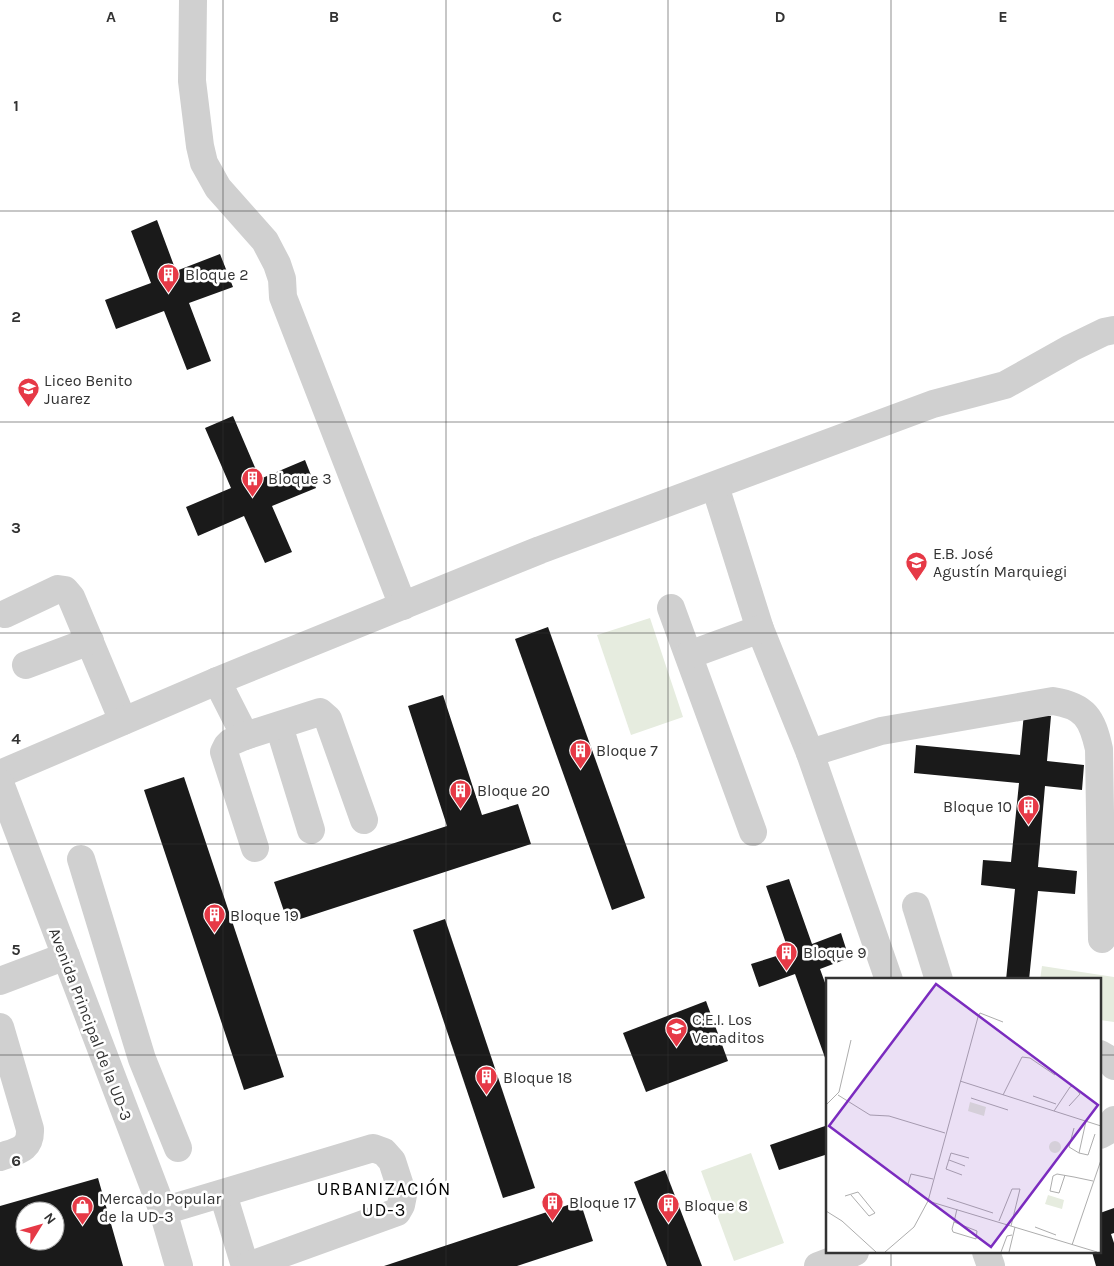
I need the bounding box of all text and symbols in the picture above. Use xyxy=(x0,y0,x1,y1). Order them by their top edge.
text: A xyxy=(106,7,116,26)
text: B xyxy=(329,7,339,26)
text: C xyxy=(552,7,562,26)
text: D xyxy=(775,7,786,26)
text: E xyxy=(998,7,1008,26)
text: 1 xyxy=(13,96,19,115)
building icon: Bloque 2 xyxy=(157,262,181,293)
place label: Bloque 2 xyxy=(185,265,249,284)
text: 2 xyxy=(11,307,21,326)
place label: Liceo Benito Juarez xyxy=(44,371,133,408)
school or university icon: Liceo Benito Juarez xyxy=(16,377,40,408)
building icon: Bloque 3 xyxy=(240,466,264,497)
place label: Bloque 3 xyxy=(268,469,332,488)
text: 3 xyxy=(11,518,21,537)
place label: E.B. José Agustín Marquiegi xyxy=(933,544,1068,581)
school or university icon: E.B. José Agustín Marquiegi xyxy=(905,550,929,581)
text: 4 xyxy=(11,729,21,748)
building icon: Bloque 7 xyxy=(568,738,592,769)
place label: Bloque 7 xyxy=(596,741,658,760)
building icon: Bloque 20 xyxy=(449,778,473,809)
place label: Bloque 20 xyxy=(477,781,550,800)
building icon: Bloque 10 xyxy=(1016,794,1040,825)
place label: Bloque 10 xyxy=(943,797,1012,816)
building icon: Bloque 19 xyxy=(202,903,226,934)
place label: Bloque 19 xyxy=(230,906,299,925)
street label: Avenida Principal de la UD-3 xyxy=(45,925,136,1123)
text: 5 xyxy=(11,940,21,959)
building icon: Bloque 9 xyxy=(775,940,799,971)
place label: Bloque 9 xyxy=(803,943,867,962)
inset map xyxy=(826,978,1102,1254)
place label: C.E.I. Los Venaditos xyxy=(692,1010,765,1047)
school or university icon: C.E.I. Los Venaditos xyxy=(664,1016,688,1047)
building icon: Bloque 18 xyxy=(475,1065,499,1096)
place label: Bloque 18 xyxy=(503,1068,572,1087)
text: 6 xyxy=(11,1151,21,1170)
district label: URBANIZACIÓN UD-3 xyxy=(317,1177,451,1221)
place label: Mercado Popular de la UD-3 xyxy=(99,1189,222,1226)
building icon: Bloque 17 xyxy=(541,1190,565,1221)
place label: Bloque 17 xyxy=(569,1193,637,1212)
building icon: Bloque 8 xyxy=(656,1193,680,1224)
shop icon: Mercado Popular de la UD-3 xyxy=(71,1195,95,1226)
place label: Bloque 8 xyxy=(684,1196,748,1215)
north arrow xyxy=(15,1201,65,1251)
text: N xyxy=(40,1209,60,1228)

